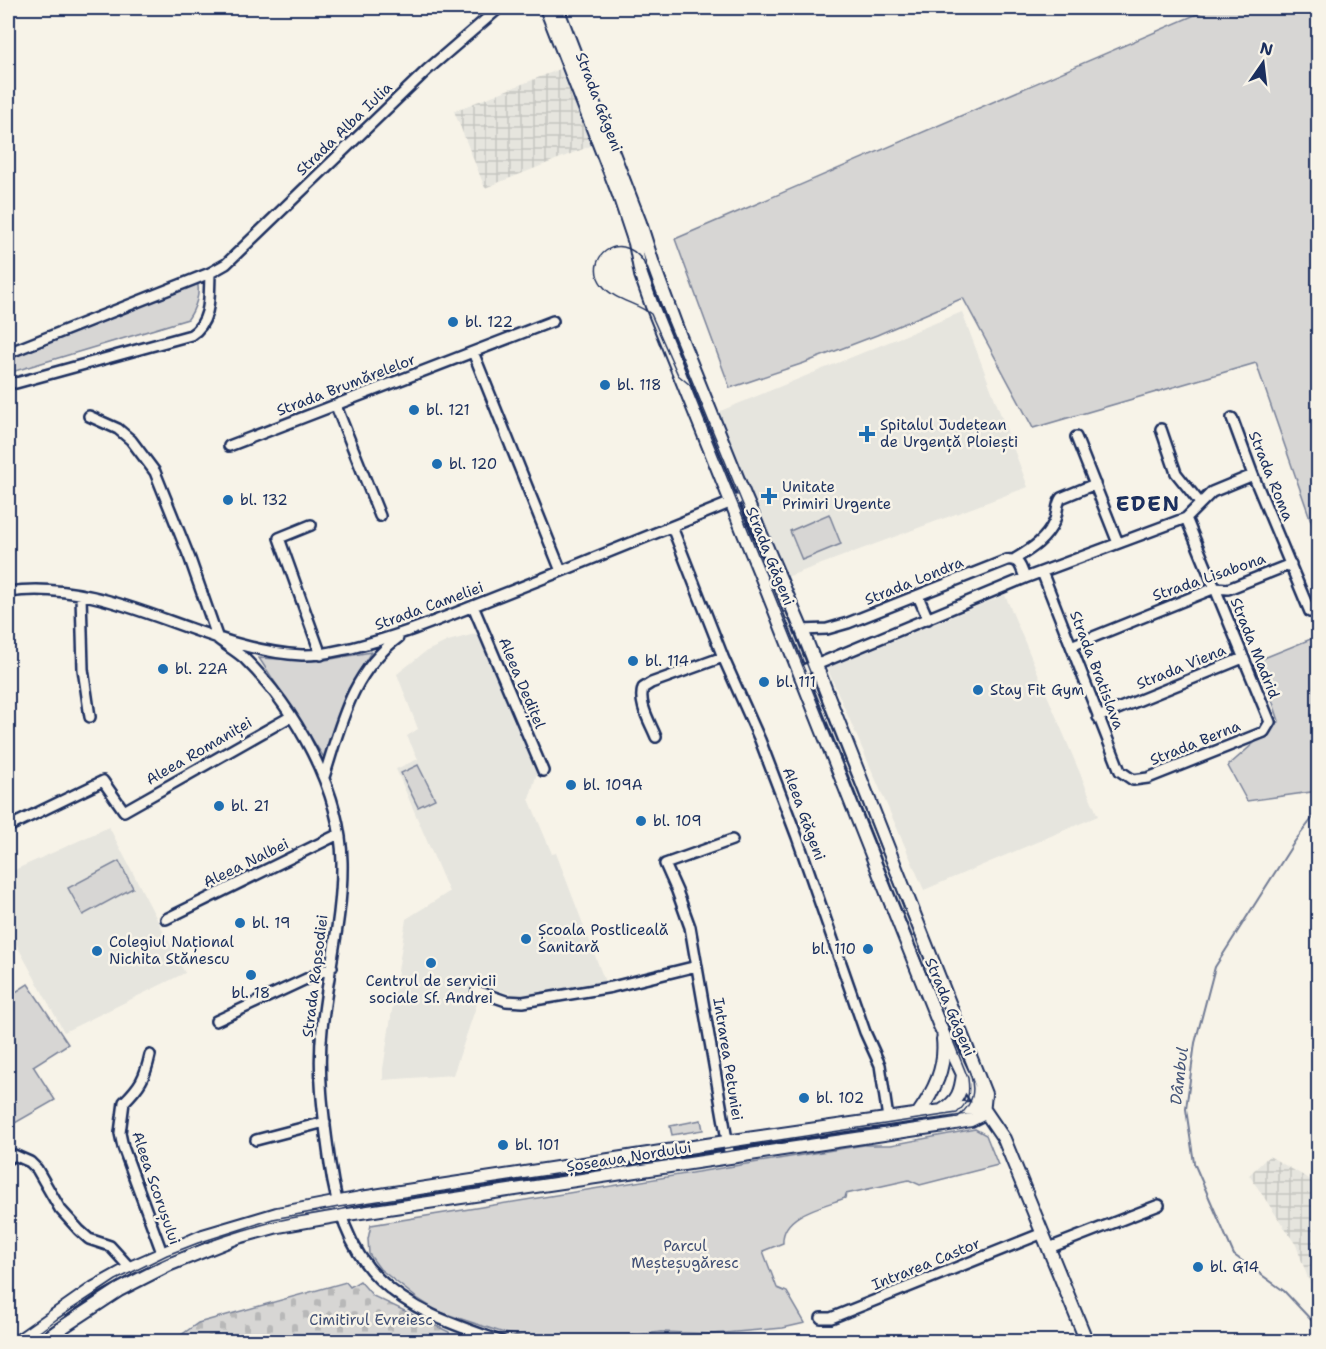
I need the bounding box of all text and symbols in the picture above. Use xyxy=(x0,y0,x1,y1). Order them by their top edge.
north arrow xyxy=(1233,33,1293,93)
text: N xyxy=(1258,37,1275,61)
street label: Strada Găgeni xyxy=(571,49,627,155)
street label: Strada Alba Iulia xyxy=(291,77,397,180)
place label: bl. 122 xyxy=(465,312,513,332)
marker: bl. 122 xyxy=(446,315,460,329)
street label: Strada Brumărelelor xyxy=(274,349,418,421)
place label: bl. 118 xyxy=(617,375,662,395)
marker: bl. 118 xyxy=(598,378,612,392)
place label: bl. 121 xyxy=(426,400,470,420)
marker: bl. 121 xyxy=(407,403,421,417)
place label: Spitalul Județean de Urgență Ploiești xyxy=(880,415,1018,453)
marker: Spitalul Județean de Urgență Ploiești xyxy=(858,425,876,443)
street label: Strada Roma xyxy=(1244,428,1298,524)
place label: bl. 120 xyxy=(449,454,497,474)
marker: bl. 120 xyxy=(430,457,444,471)
place label: Unitate Primiri Urgente xyxy=(782,477,891,514)
marker: Unitate Primiri Urgente xyxy=(760,487,778,505)
place label: bl. 132 xyxy=(240,490,288,510)
district label: EDEN xyxy=(1115,490,1181,518)
marker: bl. 132 xyxy=(221,493,235,507)
street label: Strada Găgeni xyxy=(741,504,799,608)
street label: Strada Lisabona xyxy=(1150,548,1269,606)
street label: Strada Londra xyxy=(862,552,967,610)
street label: Strada Cameliei xyxy=(372,577,486,635)
street label: Strada Madrid xyxy=(1226,595,1284,702)
street label: Strada Bratislava xyxy=(1065,608,1129,733)
street label: Aleea Dedițel xyxy=(493,634,550,732)
street label: Strada Viena xyxy=(1133,640,1229,694)
place label: bl. 114 xyxy=(645,651,689,671)
marker: bl. 114 xyxy=(626,654,640,668)
place label: bl. 22A xyxy=(175,659,228,679)
marker: bl. 22A xyxy=(156,662,170,676)
place label: bl. 111 xyxy=(776,672,816,692)
marker: bl. 111 xyxy=(757,675,771,689)
place label: Stay Fit Gym xyxy=(990,680,1084,700)
marker: Stay Fit Gym xyxy=(971,683,985,697)
street label: Aleea Romaniței xyxy=(142,712,256,790)
street label: Strada Berna xyxy=(1147,716,1244,770)
street label: Aleea Găgeni xyxy=(778,765,830,863)
place label: bl. 109A xyxy=(583,775,643,795)
marker: bl. 109A xyxy=(564,778,578,792)
place label: bl. 21 xyxy=(231,796,269,816)
marker: bl. 21 xyxy=(212,799,226,813)
place label: bl. 109 xyxy=(653,811,702,831)
marker: bl. 109 xyxy=(634,814,648,828)
street label: Aleea Nalbei xyxy=(200,834,292,892)
place label: bl. 19 xyxy=(252,913,290,933)
street label: Strada Rapsodiei xyxy=(298,913,332,1039)
marker: bl. 19 xyxy=(233,916,247,930)
place label: Școala Postliceală Sanitară xyxy=(538,920,669,957)
place label: Colegiul Național Nichita Stănescu xyxy=(109,932,234,969)
marker: Școala Postliceală Sanitară xyxy=(519,932,533,946)
place label: bl. 110 xyxy=(812,939,856,959)
marker: bl. 110 xyxy=(861,942,875,956)
marker: Colegiul Național Nichita Stănescu xyxy=(90,944,104,958)
street label: Strada Găgeni xyxy=(920,955,980,1059)
marker: Centrul de servicii sociale Sf. Andrei xyxy=(424,956,438,970)
marker: bl. 18 xyxy=(244,968,258,982)
place label: Centrul de servicii sociale Sf. Andrei xyxy=(366,971,496,1008)
place label: bl. 18 xyxy=(232,983,270,1003)
street label: Intrarea Petuniei xyxy=(708,996,748,1122)
water label: Dâmbul xyxy=(1165,1046,1193,1106)
place label: bl. 102 xyxy=(816,1088,864,1108)
marker: bl. 102 xyxy=(797,1091,811,1105)
street label: Aleea Scorușului xyxy=(126,1129,185,1248)
place label: bl. 101 xyxy=(515,1135,559,1155)
street label: Șoseaua Nordului xyxy=(565,1137,693,1178)
marker: bl. 101 xyxy=(496,1138,510,1152)
street label: Intrarea Castor xyxy=(869,1233,983,1295)
park label: Parcul Meșteșugăresc xyxy=(631,1236,739,1274)
place label: bl. G14 xyxy=(1210,1257,1259,1277)
marker: bl. G14 xyxy=(1191,1260,1205,1274)
park label: Cimitirul Evreiesc xyxy=(309,1310,433,1330)

